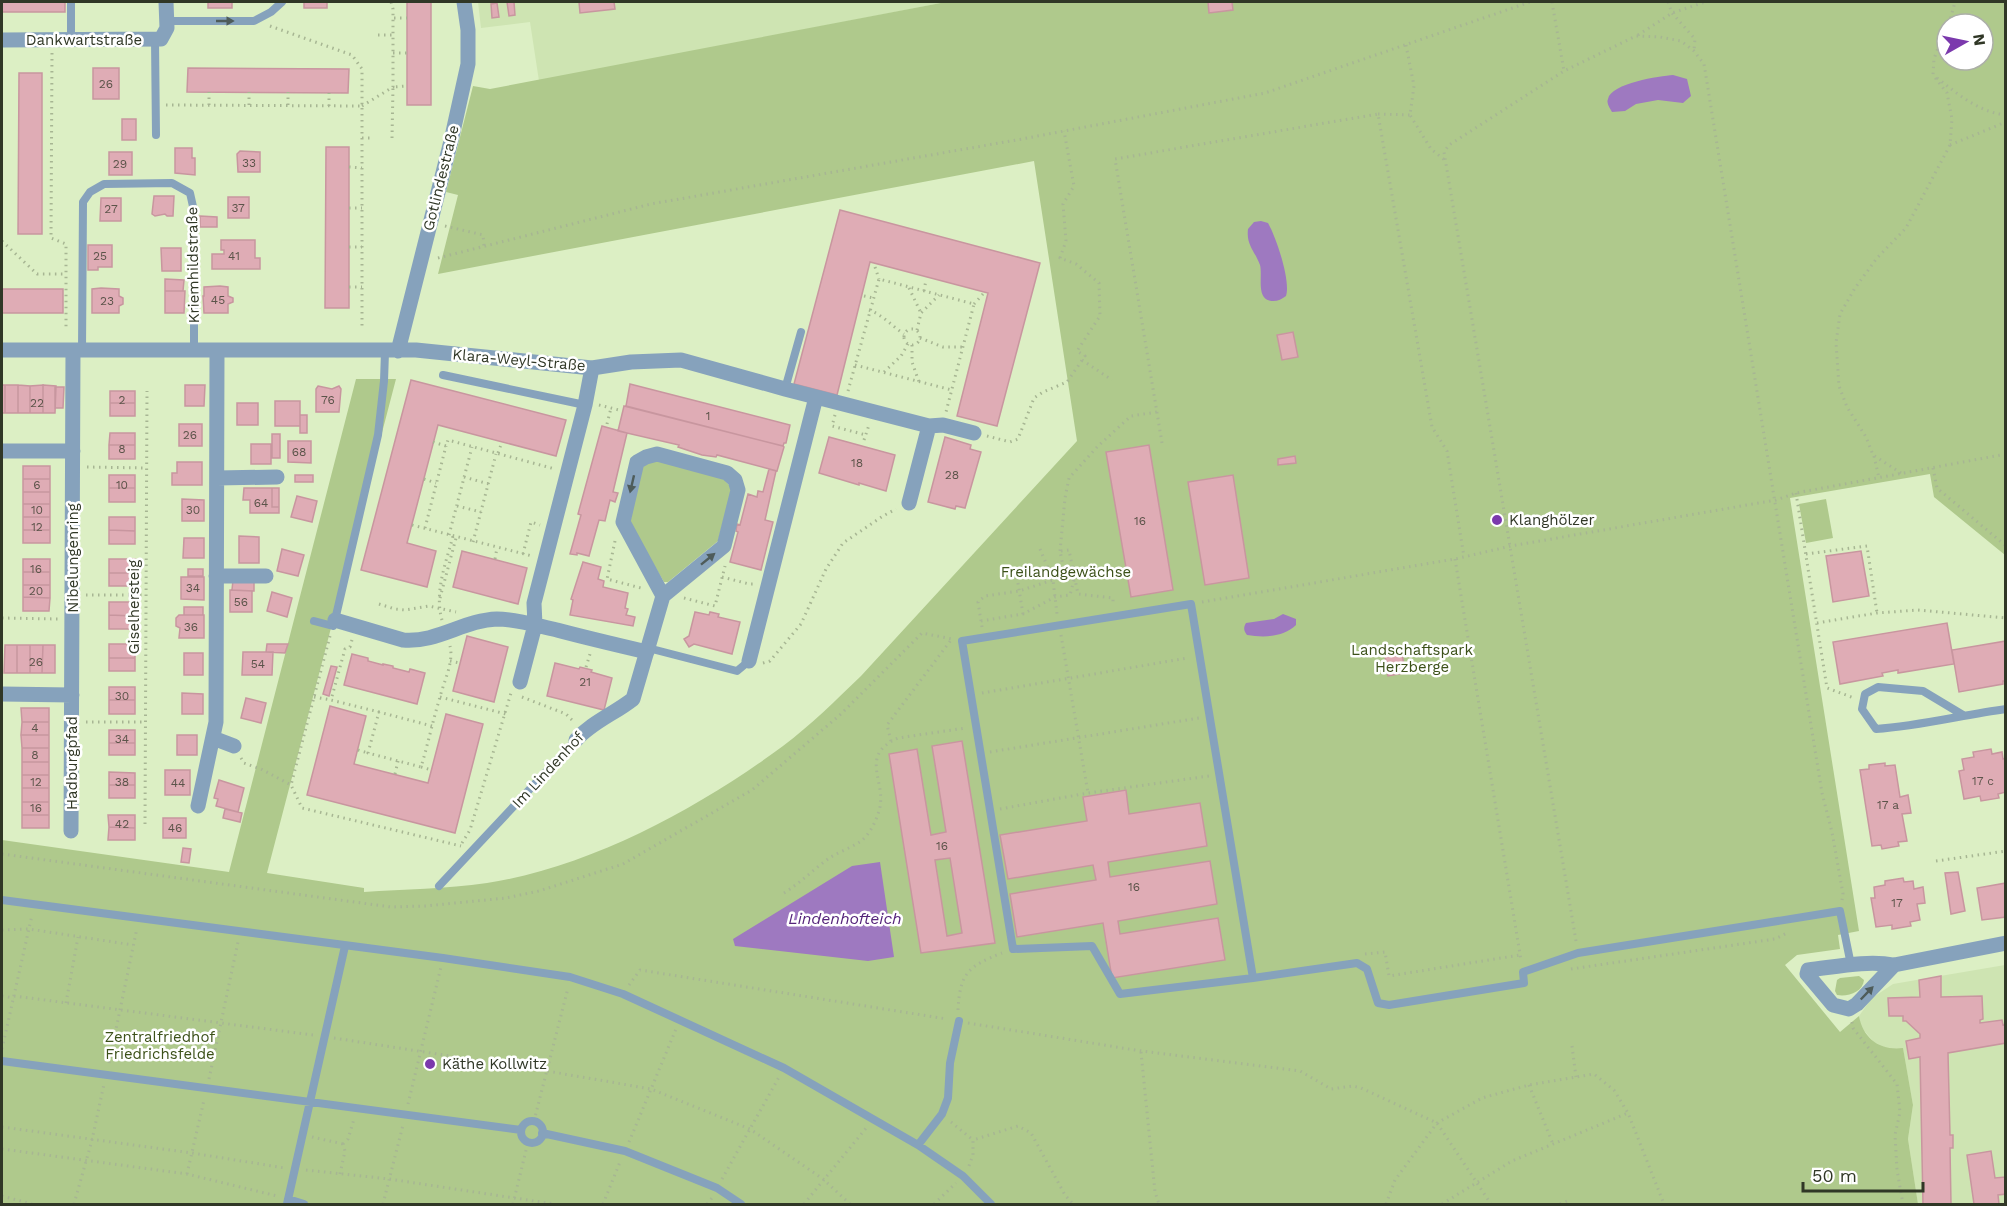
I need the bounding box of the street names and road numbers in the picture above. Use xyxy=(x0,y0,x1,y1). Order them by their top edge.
street label: Dankwartstraße xyxy=(26,31,142,49)
street label: Gotlindestraße xyxy=(419,123,463,233)
street label: Kriemhildstraße xyxy=(183,207,203,323)
street label: Klara-Weyl-Straße xyxy=(452,345,586,375)
street label: Nibelungenring xyxy=(64,503,82,613)
street label: Giselhersteig xyxy=(125,560,143,654)
street label: Hadburgpfad xyxy=(63,716,81,810)
street label: Im Lindenhof xyxy=(508,728,588,812)

